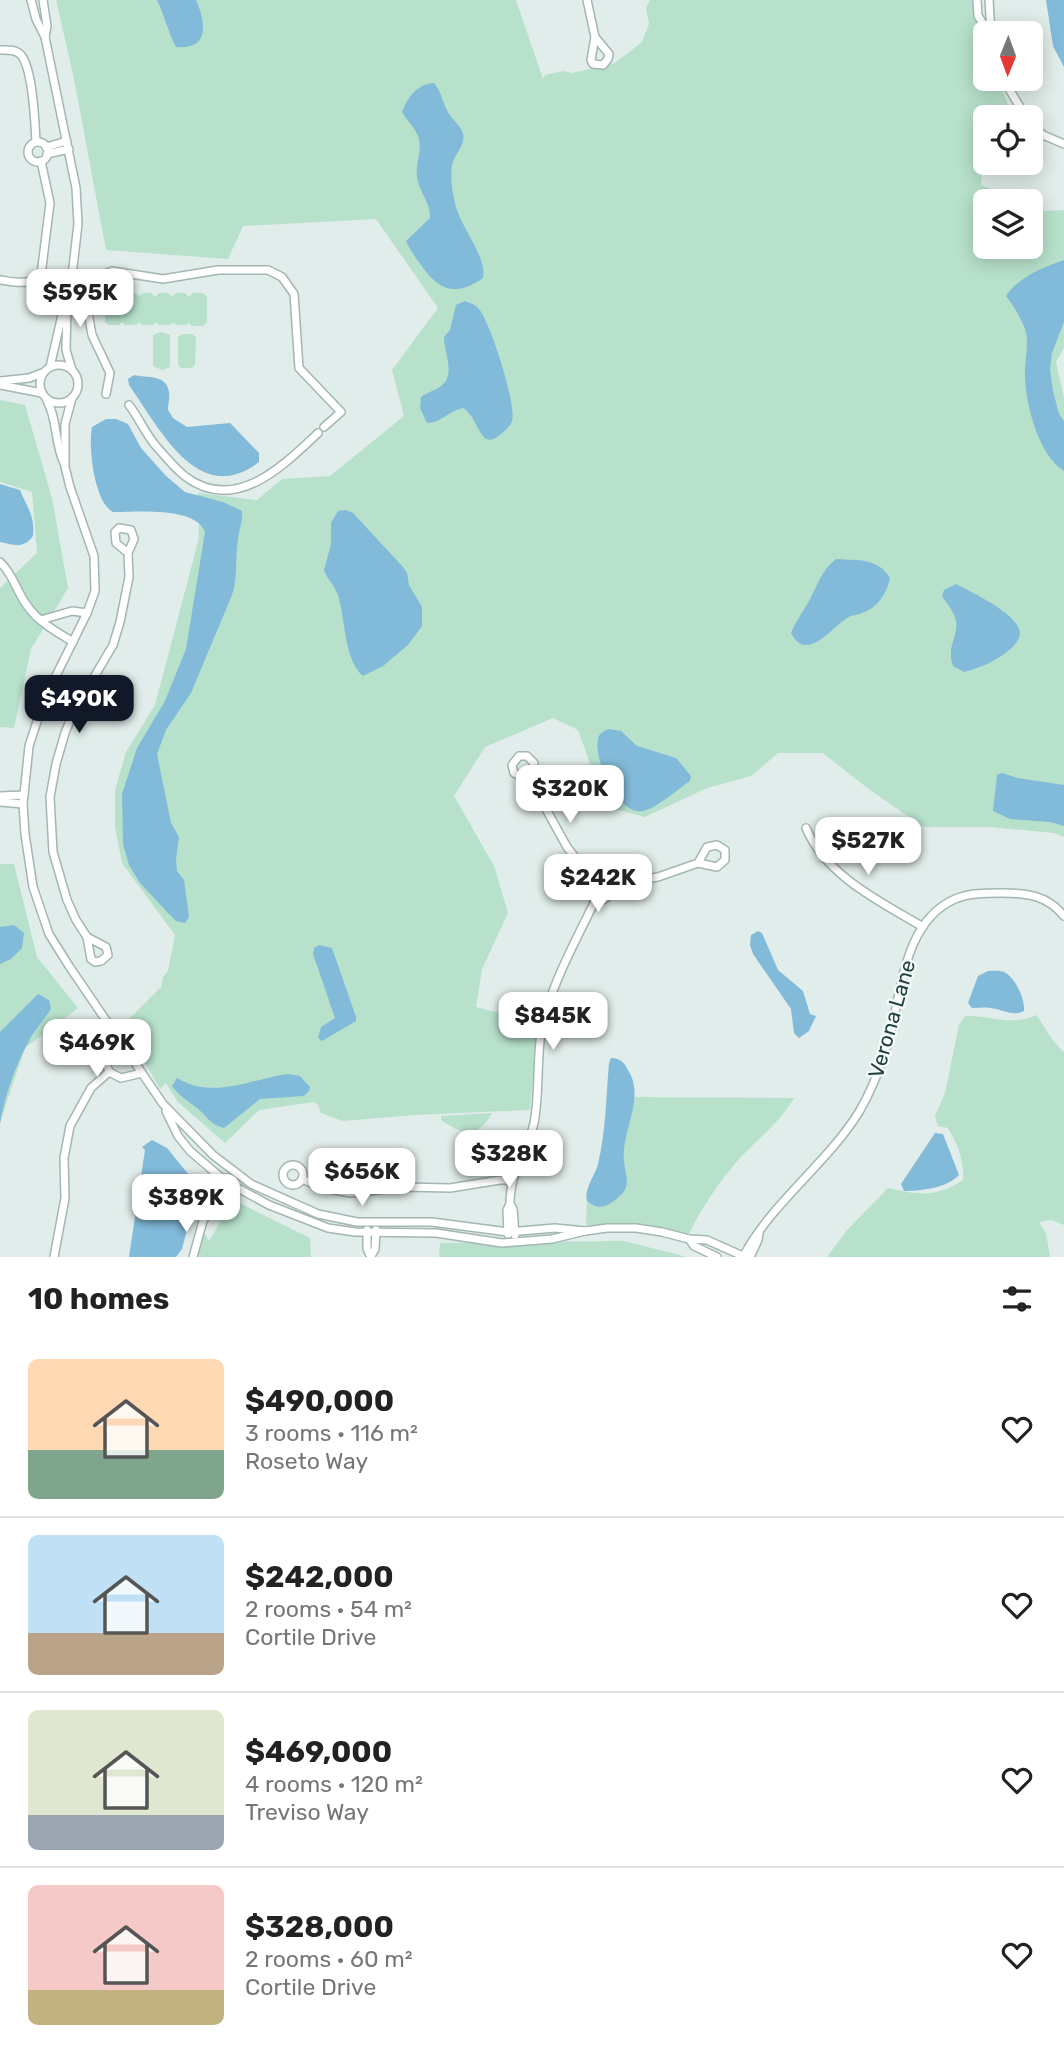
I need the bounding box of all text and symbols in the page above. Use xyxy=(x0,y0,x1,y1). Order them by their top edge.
north arrow xyxy=(973,21,1043,91)
map controls xyxy=(973,21,1043,259)
button: locate xyxy=(973,105,1043,175)
button: layers xyxy=(973,189,1043,259)
pin: $595K xyxy=(31,270,129,329)
text: $595K xyxy=(42,278,118,306)
pin: $490K xyxy=(30,676,128,735)
text: $490K xyxy=(41,684,117,712)
pin: $320K xyxy=(521,766,619,825)
text: $320K xyxy=(532,774,608,802)
pin: $527K xyxy=(819,818,917,877)
text: $527K xyxy=(831,826,905,854)
pin: $242K xyxy=(549,855,647,914)
text: $242K xyxy=(560,863,636,891)
street label: Verona Lane xyxy=(863,957,920,1081)
pin: $845K xyxy=(504,992,602,1052)
text: $845K xyxy=(515,1001,591,1029)
pin: $469K xyxy=(48,1020,146,1079)
text: $469K xyxy=(59,1028,135,1056)
pin: $328K xyxy=(460,1130,558,1190)
text: $328K xyxy=(471,1139,547,1167)
pin: $656K xyxy=(313,1148,411,1208)
text: $656K xyxy=(324,1157,400,1185)
pin: $389K xyxy=(137,1174,235,1234)
text: $389K xyxy=(148,1183,224,1211)
icon: filters xyxy=(998,1280,1036,1318)
text: 10 homes xyxy=(28,1281,169,1317)
text: $490,000 xyxy=(245,1383,394,1419)
icon: home xyxy=(84,1387,168,1471)
icon: heart xyxy=(998,1410,1036,1448)
text: 3 rooms · 116 m² xyxy=(245,1419,418,1447)
text: Roseto Way xyxy=(245,1447,368,1475)
text: $242,000 xyxy=(245,1559,394,1595)
icon: home xyxy=(84,1563,168,1647)
icon: heart xyxy=(998,1586,1036,1624)
text: 2 rooms · 54 m² xyxy=(245,1595,412,1623)
text: Cortile Drive xyxy=(245,1623,376,1651)
text: $469,000 xyxy=(245,1734,392,1770)
icon: home xyxy=(84,1738,168,1822)
icon: heart xyxy=(998,1761,1036,1799)
text: 4 rooms · 120 m² xyxy=(245,1770,423,1798)
text: Treviso Way xyxy=(245,1798,369,1826)
text: $328,000 xyxy=(245,1909,394,1945)
icon: home xyxy=(84,1913,168,1997)
icon: heart xyxy=(998,1936,1036,1974)
text: 2 rooms · 60 m² xyxy=(245,1945,413,1973)
text: Cortile Drive xyxy=(245,1973,376,2001)

